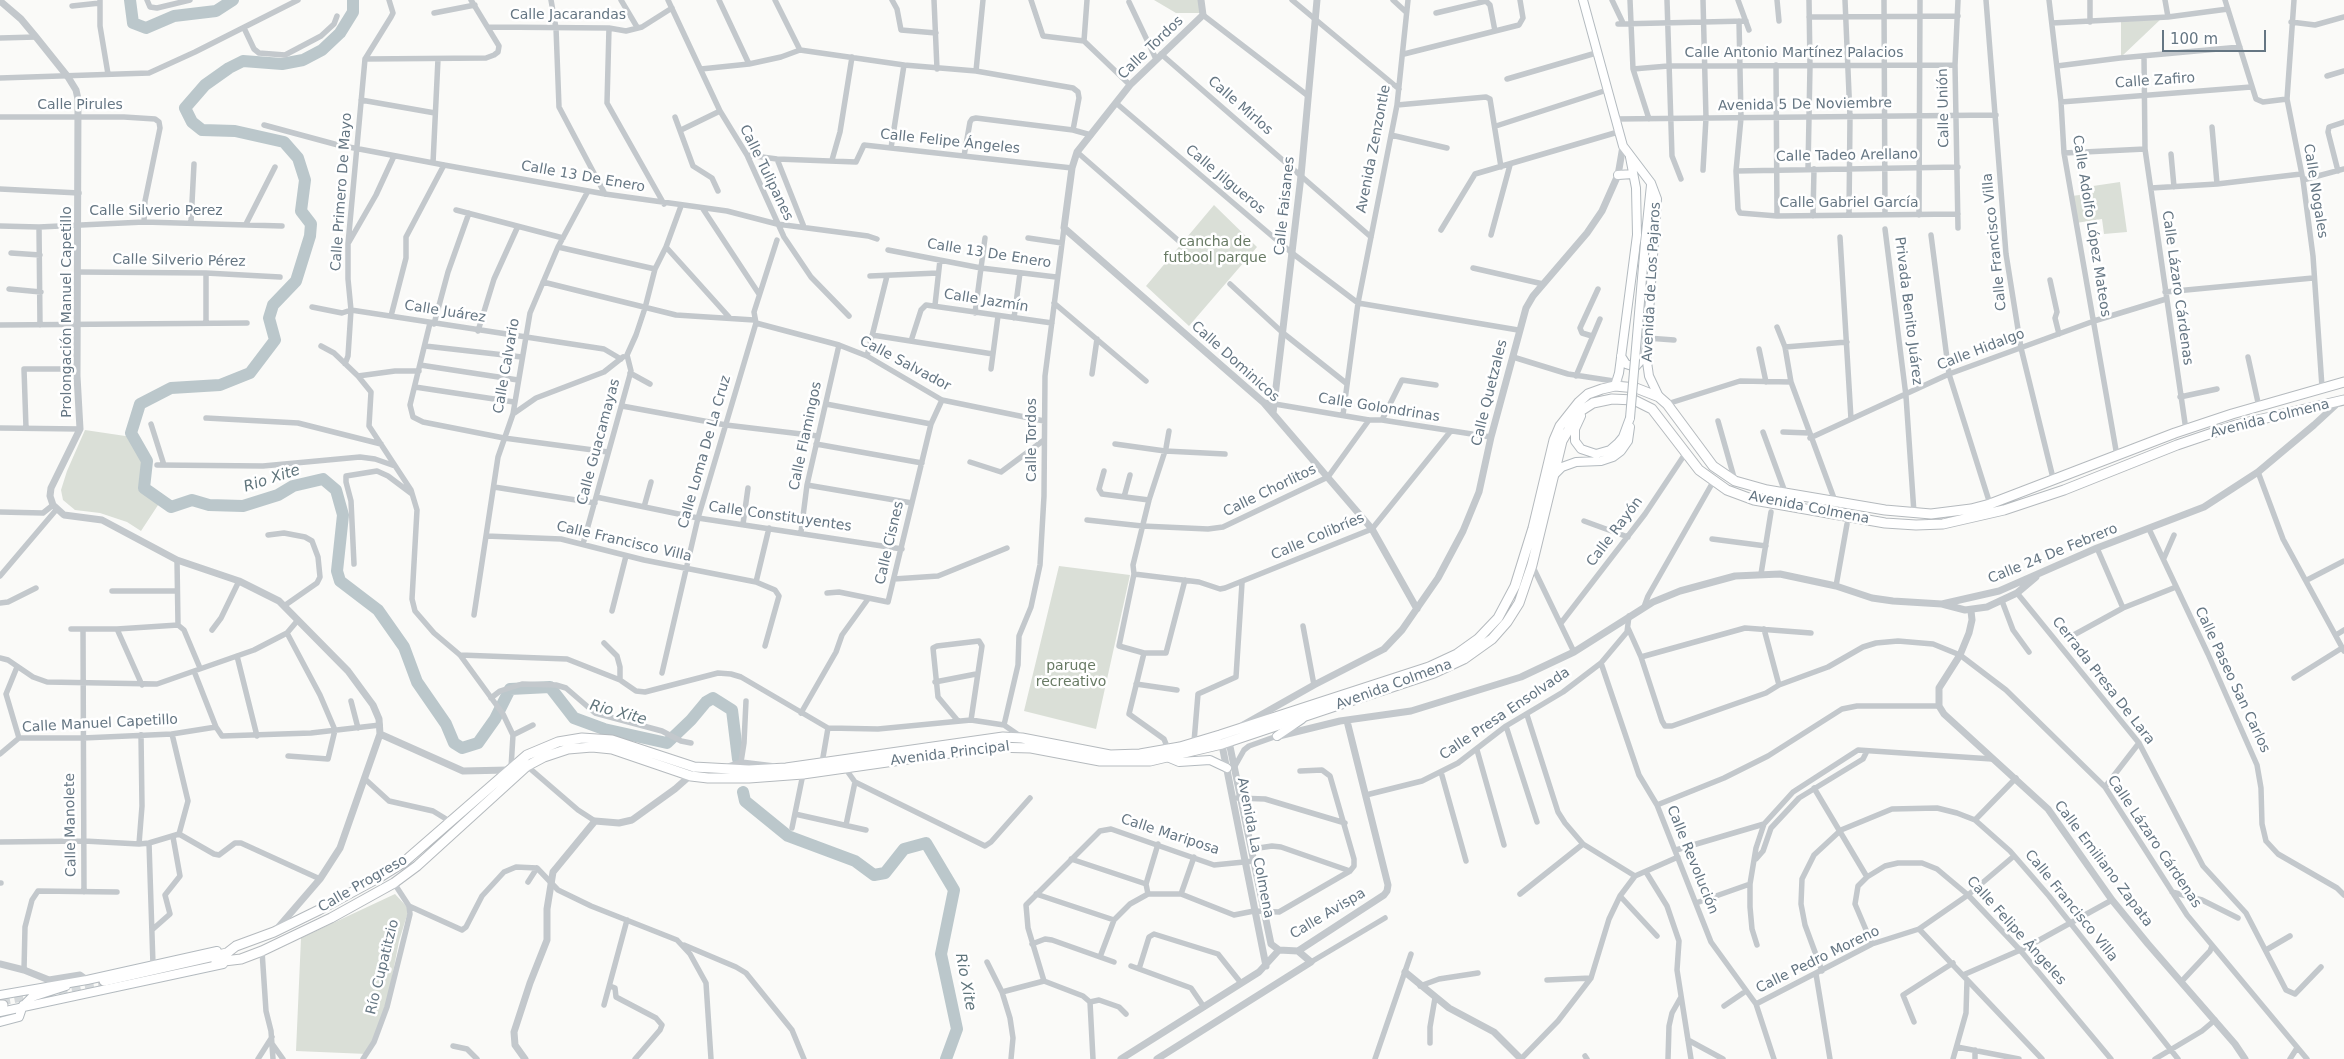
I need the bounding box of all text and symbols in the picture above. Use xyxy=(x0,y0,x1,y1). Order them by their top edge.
street label: Calle Jacarandas xyxy=(510,7,626,23)
street label: Calle Tordos xyxy=(1115,13,1187,83)
scale bar xyxy=(2164,20,2268,52)
text: 100 m xyxy=(2170,30,2218,48)
street label: Calle Antonio Martínez Palacios xyxy=(1685,45,1903,61)
street label: Calle Unión xyxy=(1935,68,1953,148)
street label: Calle Zafiro xyxy=(2114,70,2196,92)
street label: Calle Mirlos xyxy=(1204,73,1276,139)
street label: Avenida Zenzontle xyxy=(1353,83,1395,215)
street label: Avenida 5 De Noviembre xyxy=(1718,95,1892,115)
street label: Calle Pirules xyxy=(37,97,123,113)
street label: Calle Primero De Mayo xyxy=(328,112,356,272)
street label: Calle Tulipanes xyxy=(736,122,796,224)
street label: Calle Felipe Ángeles xyxy=(879,126,1021,158)
street label: Calle Adolfo López Mateos xyxy=(2068,134,2114,318)
street label: Calle Jilgueros xyxy=(1182,142,1268,218)
street label: Calle Nogales xyxy=(2299,143,2331,239)
street label: Calle Tadeo Arellano xyxy=(1776,146,1918,166)
street label: Calle Faisanes xyxy=(1271,156,1299,256)
street label: Calle 13 De Enero xyxy=(520,158,646,196)
street label: Calle Francisco Villa xyxy=(1979,172,2011,312)
street label: Calle Gabriel García xyxy=(1779,195,1919,211)
street label: Avenida de Los Pajaros xyxy=(1639,202,1665,362)
street label: Calle Silverio Perez xyxy=(89,203,223,219)
street label: Prolongación Manuel Capetillo xyxy=(59,206,75,418)
street label: Calle Lázaro Cárdenas xyxy=(2158,210,2196,366)
park label: cancha de futbool parque xyxy=(1164,234,1266,266)
street label: Calle 13 De Enero xyxy=(926,236,1052,272)
street label: Privada Benito Juárez xyxy=(1891,236,1925,386)
street label: Calle Silverio Pérez xyxy=(112,251,246,271)
street label: Calle Jazmín xyxy=(942,286,1030,316)
street label: Calle Juárez xyxy=(403,297,487,327)
street label: Calle Calvario xyxy=(490,317,524,415)
street label: Calle Dominicos xyxy=(1188,318,1282,406)
street label: Calle Hidalgo xyxy=(1935,326,2027,374)
street label: Calle Salvador xyxy=(857,333,953,395)
street label: Calle Quetzales xyxy=(1469,338,1511,448)
street label: Calle Loma De La Cruz xyxy=(675,374,735,530)
street label: Calle Guacamayas xyxy=(574,377,624,507)
street label: Calle Flamingos xyxy=(786,380,826,492)
street label: Calle Golondrinas xyxy=(1317,390,1441,426)
street label: Avenida Colmena xyxy=(2209,396,2331,442)
street label: Calle Tordos xyxy=(1024,398,1040,482)
water label: Rio Xite xyxy=(242,461,302,497)
street label: Calle Chorlitos xyxy=(1221,461,1319,521)
street label: Avenida Colmena xyxy=(1747,488,1871,528)
street label: Calle Rayón xyxy=(1583,494,1647,570)
street label: Calle Constituyentes xyxy=(707,499,853,535)
street label: Calle Cisnes xyxy=(872,500,908,586)
street label: Calle Colibríes xyxy=(1269,510,1367,564)
street label: Calle Francisco Villa xyxy=(555,518,693,566)
street label: Calle 24 De Febrero xyxy=(1986,520,2120,588)
street label: Calle Paseo San Carlos xyxy=(2191,604,2273,756)
street label: Cerrada Presa De Lara xyxy=(2048,614,2158,748)
street label: Avenida Colmena xyxy=(1334,656,1454,714)
park label: paruqe recreativo xyxy=(1036,658,1106,690)
street label: Calle Presa Ensolvada xyxy=(1437,664,1573,764)
water label: Rio Xite xyxy=(588,697,648,729)
street label: Calle Manuel Capetillo xyxy=(22,712,178,736)
street label: Avenida Principal xyxy=(889,738,1011,770)
street label: Calle Manolete xyxy=(62,773,80,877)
street label: Calle Lázaro Cárdenas xyxy=(2103,773,2205,911)
street label: Avenida La Colmena xyxy=(1233,776,1277,920)
street label: Calle Emiliano Zapata xyxy=(2050,798,2156,930)
street label: Calle Revolución xyxy=(1663,803,1721,917)
street label: Calle Mariposa xyxy=(1119,811,1221,859)
street label: Calle Francisco Villa xyxy=(2021,847,2121,965)
street label: Calle Progreso xyxy=(315,852,411,916)
street label: Calle Felipe Ángeles xyxy=(1963,873,2069,989)
street label: Calle Avispa xyxy=(1287,885,1369,943)
street label: Río Cupatitzio xyxy=(363,918,403,1016)
street label: Calle Pedro Moreno xyxy=(1754,923,1882,997)
water label: Rio Xite xyxy=(951,952,979,1012)

